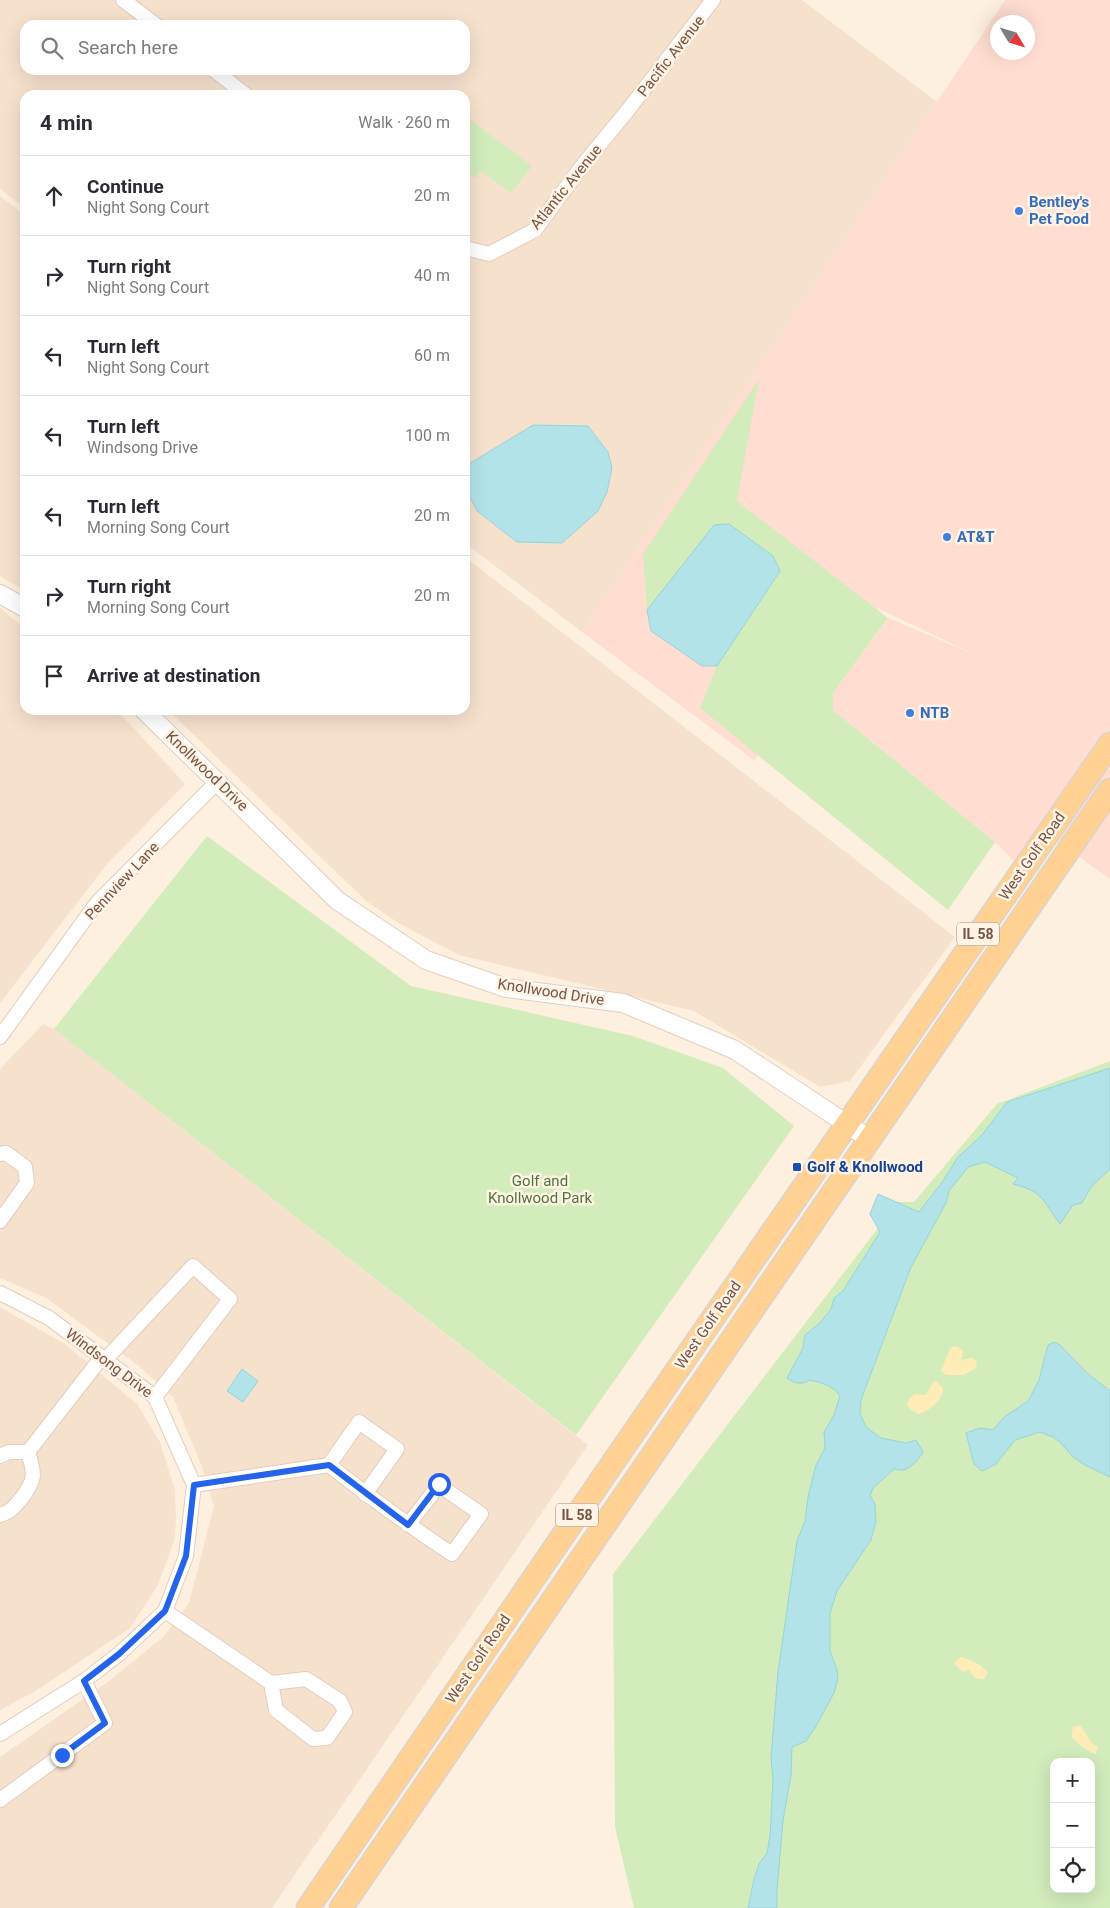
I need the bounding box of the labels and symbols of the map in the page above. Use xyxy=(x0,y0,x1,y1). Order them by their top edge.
street label: Pacific Avenue xyxy=(634,12,708,100)
north arrow xyxy=(990,15,1035,60)
street label: Atlantic Avenue xyxy=(526,141,606,233)
place label: Bentley's Pet Food xyxy=(1029,193,1090,228)
marker: Bentley's Pet Food xyxy=(1013,205,1025,217)
place label: AT&T xyxy=(957,528,995,546)
marker: AT&T xyxy=(941,531,953,543)
place label: NTB xyxy=(920,704,949,722)
marker: NTB xyxy=(904,707,916,719)
street label: Knollwood Drive xyxy=(162,727,252,815)
street label: West Golf Road xyxy=(995,809,1069,903)
street label: Pennview Lane xyxy=(81,838,163,924)
road number: IL 58 xyxy=(957,922,999,946)
street label: Knollwood Drive xyxy=(496,975,606,1009)
place label: Golf & Knollwood xyxy=(807,1158,923,1176)
marker: Golf & Knollwood xyxy=(791,1161,803,1173)
park label: Golf and Knollwood Park xyxy=(488,1172,592,1207)
street label: West Golf Road xyxy=(671,1278,745,1372)
street label: Windsong Drive xyxy=(62,1324,156,1402)
route start xyxy=(428,1473,451,1496)
road number: IL 58 xyxy=(556,1504,598,1526)
street label: West Golf Road xyxy=(442,1611,514,1707)
route end xyxy=(51,1744,74,1767)

